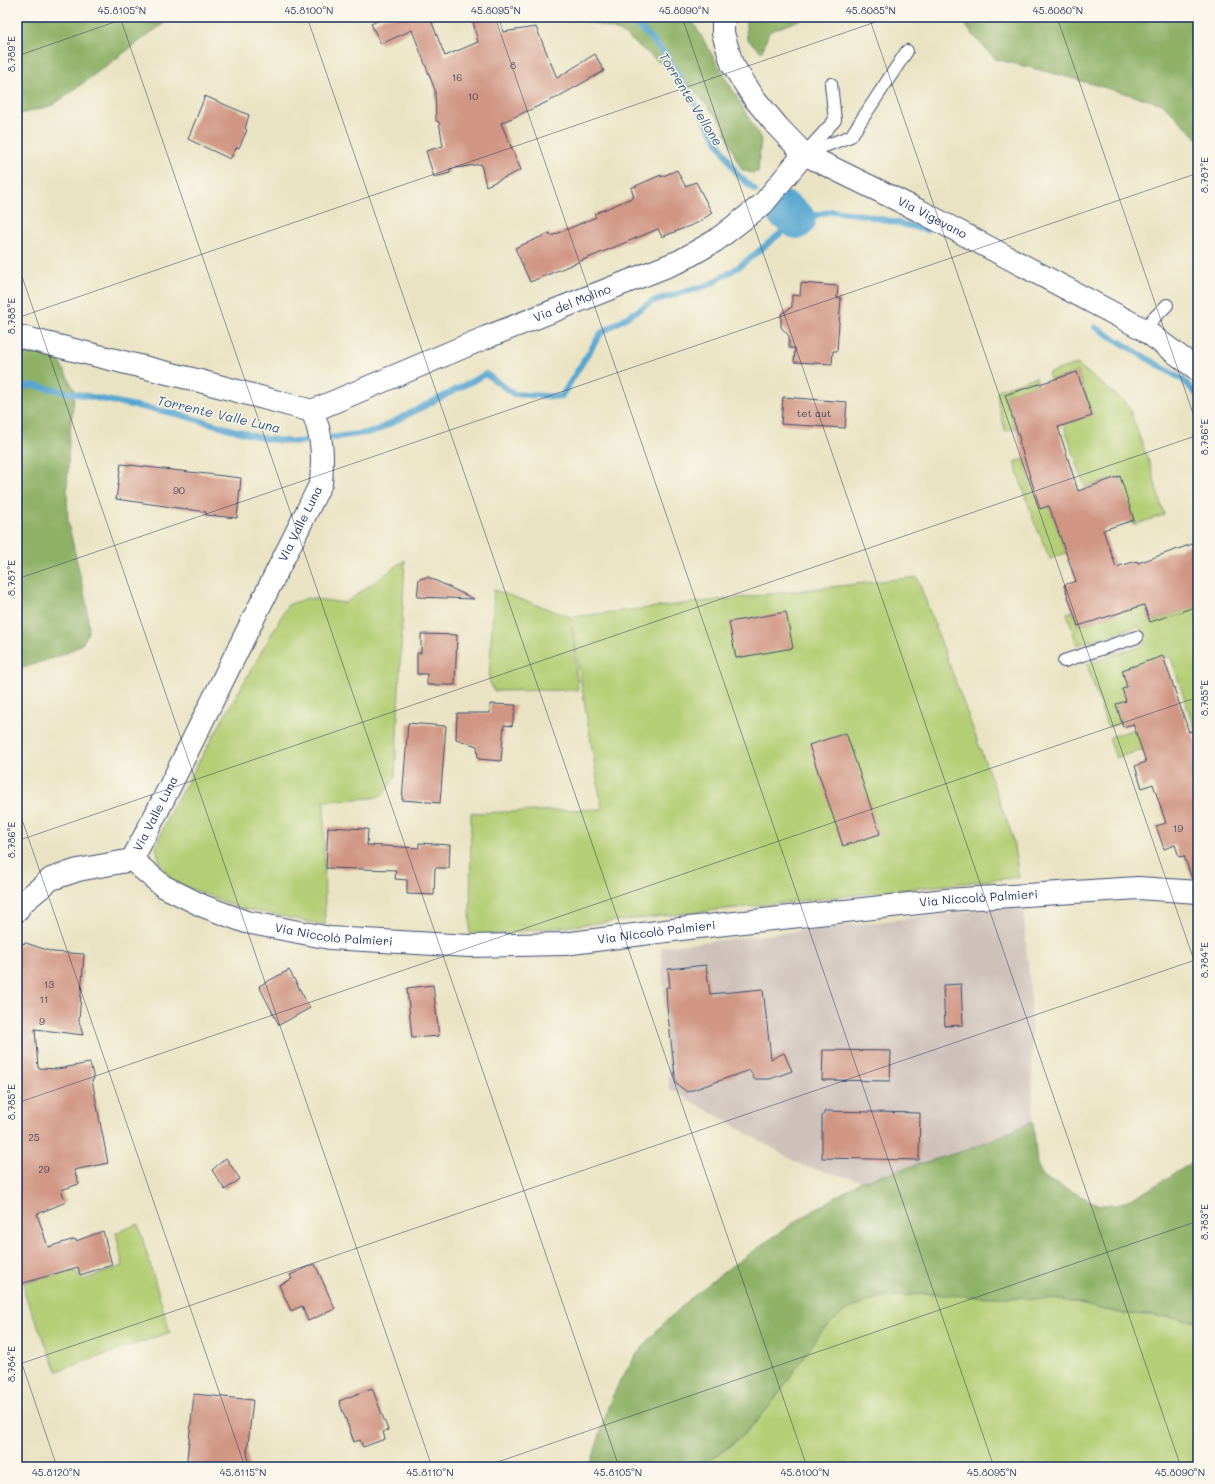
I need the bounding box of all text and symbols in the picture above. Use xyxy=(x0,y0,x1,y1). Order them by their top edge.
text: 45.8105°N xyxy=(98,3,146,17)
text: 45.8100°N xyxy=(285,3,333,17)
text: 45.8095°N xyxy=(471,3,521,17)
text: 45.8090°N xyxy=(659,3,709,17)
text: 45.8085°N xyxy=(846,3,896,17)
text: 45.8080°N xyxy=(1033,3,1083,17)
text: 8.789°E xyxy=(4,36,18,72)
water label: Torrente Vellone xyxy=(656,49,727,149)
house number: 8 xyxy=(510,58,516,72)
house number: 16 xyxy=(452,70,462,84)
house number: 10 xyxy=(468,89,478,103)
text: 8.787°E xyxy=(1197,157,1211,193)
street label: Via Vigevano xyxy=(895,192,970,241)
street label: Via del Molino xyxy=(531,280,613,325)
text: 8.788°E xyxy=(4,298,18,334)
water label: Torrente Valle Luna xyxy=(156,391,282,436)
house number: tet aut xyxy=(797,406,831,420)
text: 8.786°E xyxy=(1197,419,1211,455)
house number: 90 xyxy=(173,483,185,497)
street label: Via Valle Luna xyxy=(274,483,325,564)
text: 8.787°E xyxy=(4,560,18,596)
text: 8.785°E xyxy=(1197,680,1211,716)
street label: Via Valle Luna xyxy=(129,773,181,854)
house number: 19 xyxy=(1173,821,1183,835)
text: 8.786°E xyxy=(4,822,18,858)
street label: Via Niccolò Palmieri xyxy=(918,885,1038,910)
street label: Via Niccolò Palmieri xyxy=(596,916,716,947)
street label: Via Niccolò Palmieri xyxy=(274,919,393,949)
text: 8.784°E xyxy=(1197,942,1211,978)
house number: 13 xyxy=(44,977,54,991)
house number: 11 xyxy=(40,992,48,1006)
house number: 9 xyxy=(39,1014,45,1028)
text: 8.785°E xyxy=(4,1084,18,1120)
house number: 25 xyxy=(28,1130,40,1144)
house number: 29 xyxy=(38,1162,50,1176)
text: 8.783°E xyxy=(1197,1204,1211,1240)
text: 8.784°E xyxy=(4,1346,18,1382)
text: 45.8120°N xyxy=(32,1465,80,1479)
text: 45.8115°N xyxy=(220,1465,266,1479)
text: 45.8110°N xyxy=(406,1465,454,1479)
text: 45.8105°N xyxy=(594,1465,642,1479)
text: 45.8100°N xyxy=(781,1465,829,1479)
text: 45.8095°N xyxy=(967,1465,1017,1479)
text: 45.8090°N xyxy=(1155,1465,1205,1479)

